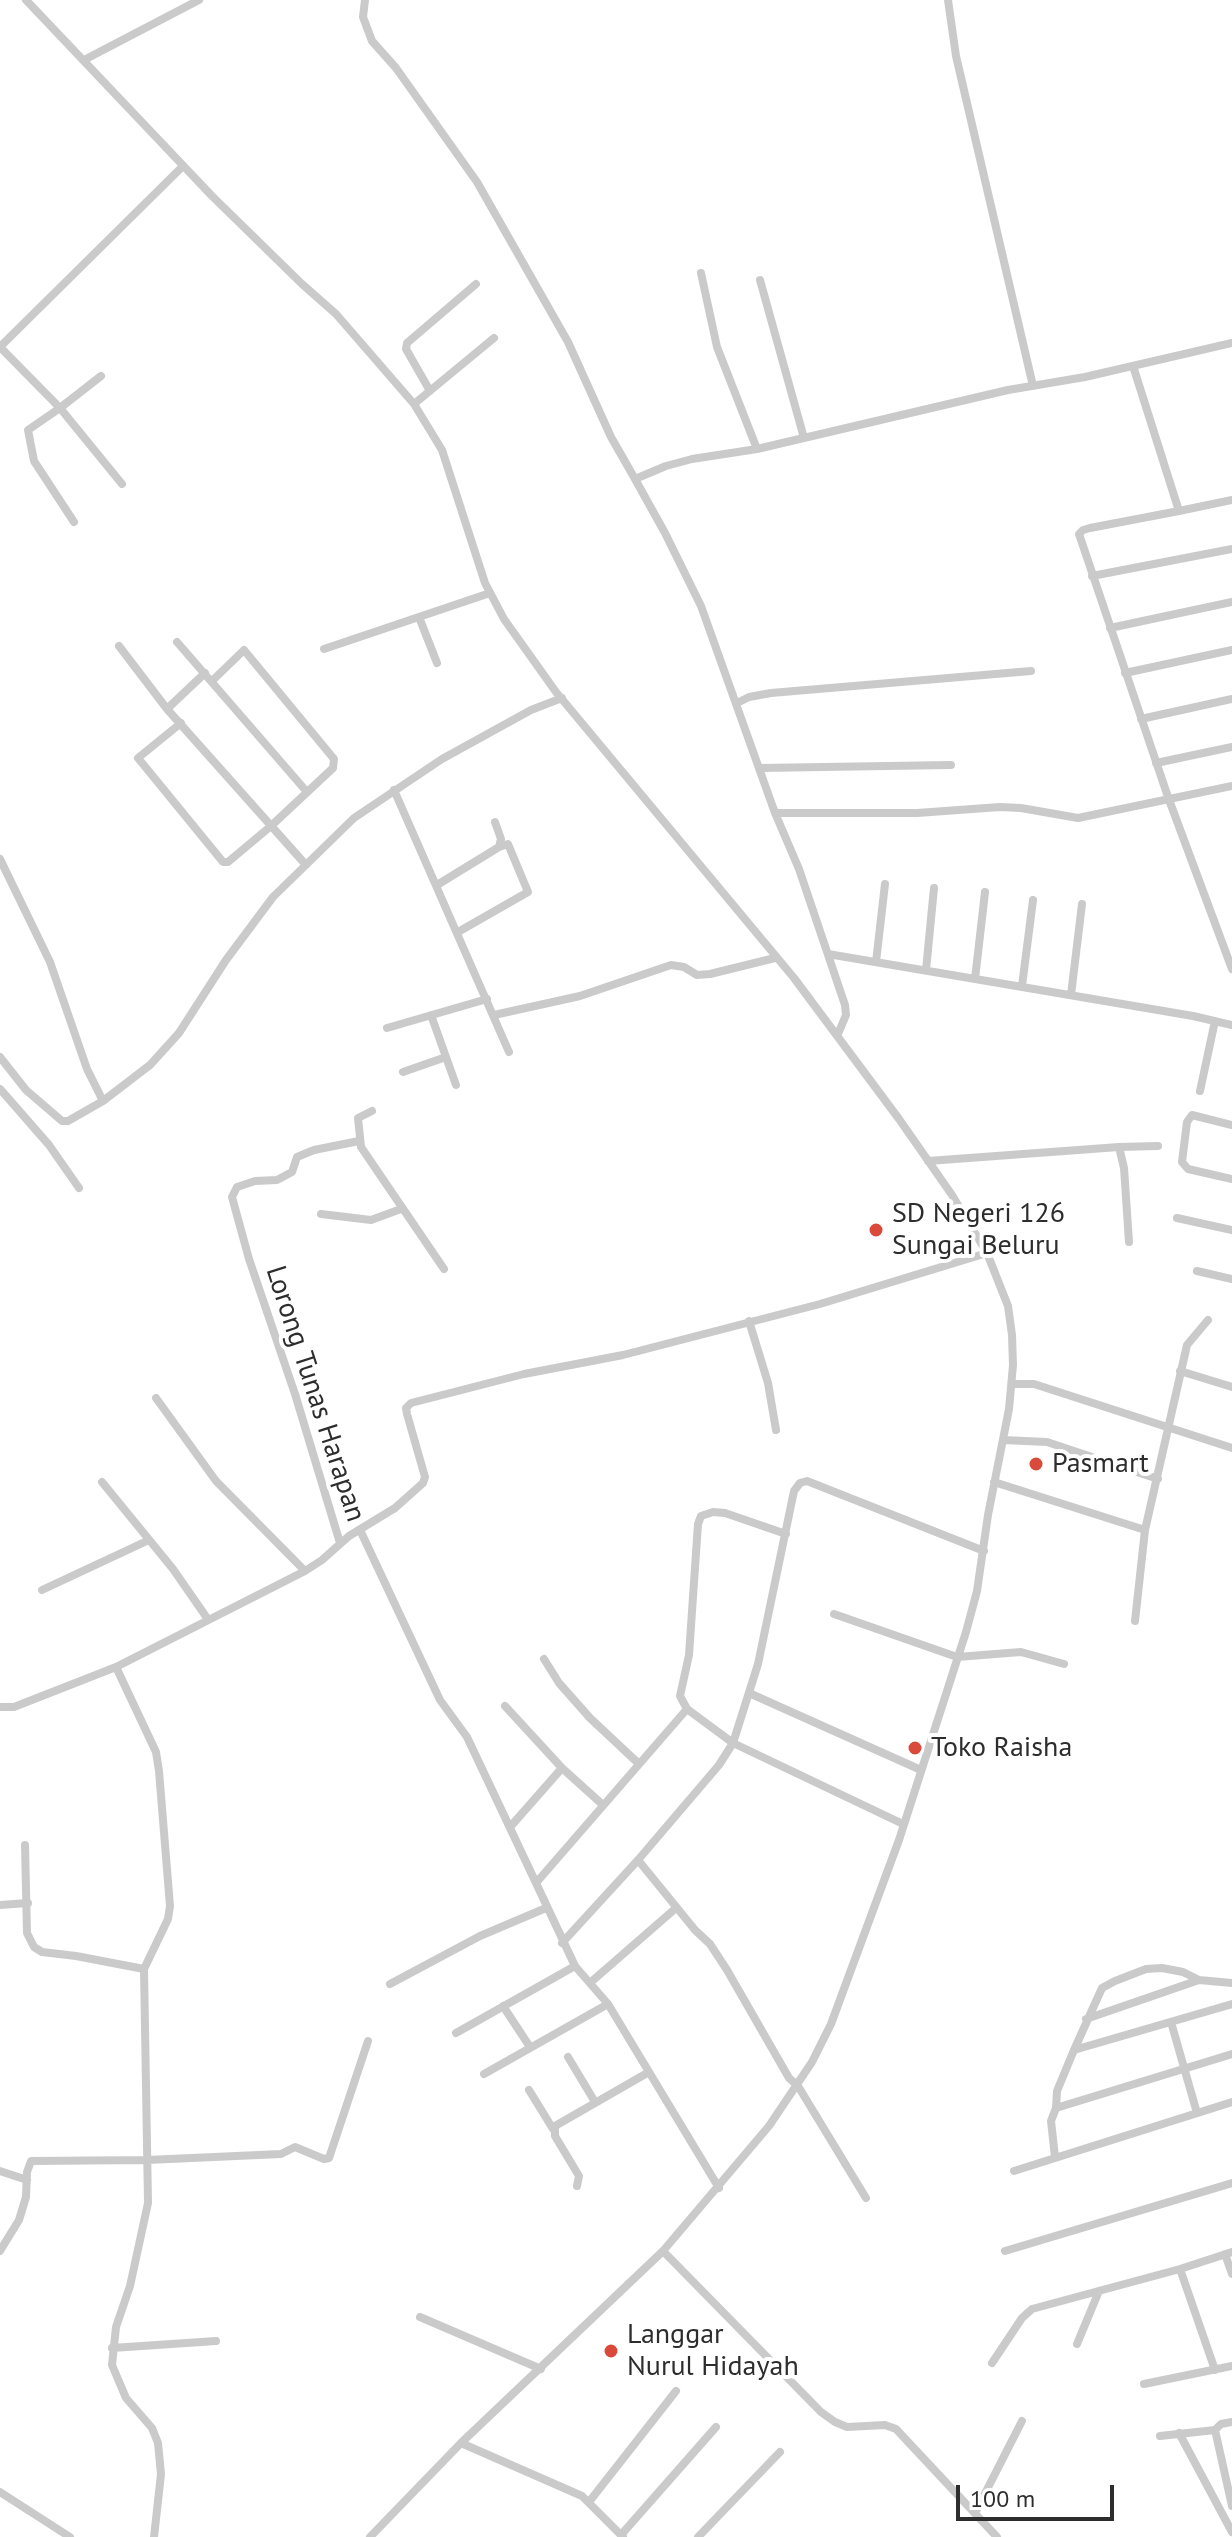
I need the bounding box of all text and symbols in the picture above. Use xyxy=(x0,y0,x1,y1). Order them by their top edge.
place label: SD Negeri 126 Sungai Beluru xyxy=(892,1197,1065,1263)
marker: SD Negeri 126 Sungai Beluru xyxy=(867,1221,885,1239)
street label: Lorong Tunas Harapan xyxy=(258,1262,372,1526)
place label: Pasmart xyxy=(1052,1447,1149,1481)
marker: Pasmart xyxy=(1027,1455,1045,1473)
place label: Toko Raisha xyxy=(931,1731,1072,1765)
marker: Toko Raisha xyxy=(906,1739,924,1757)
place label: Langgar Nurul Hidayah xyxy=(627,2318,799,2384)
marker: Langgar Nurul Hidayah xyxy=(602,2342,620,2360)
scale bar xyxy=(960,2469,1118,2519)
text: 100 m xyxy=(970,2483,1035,2514)

